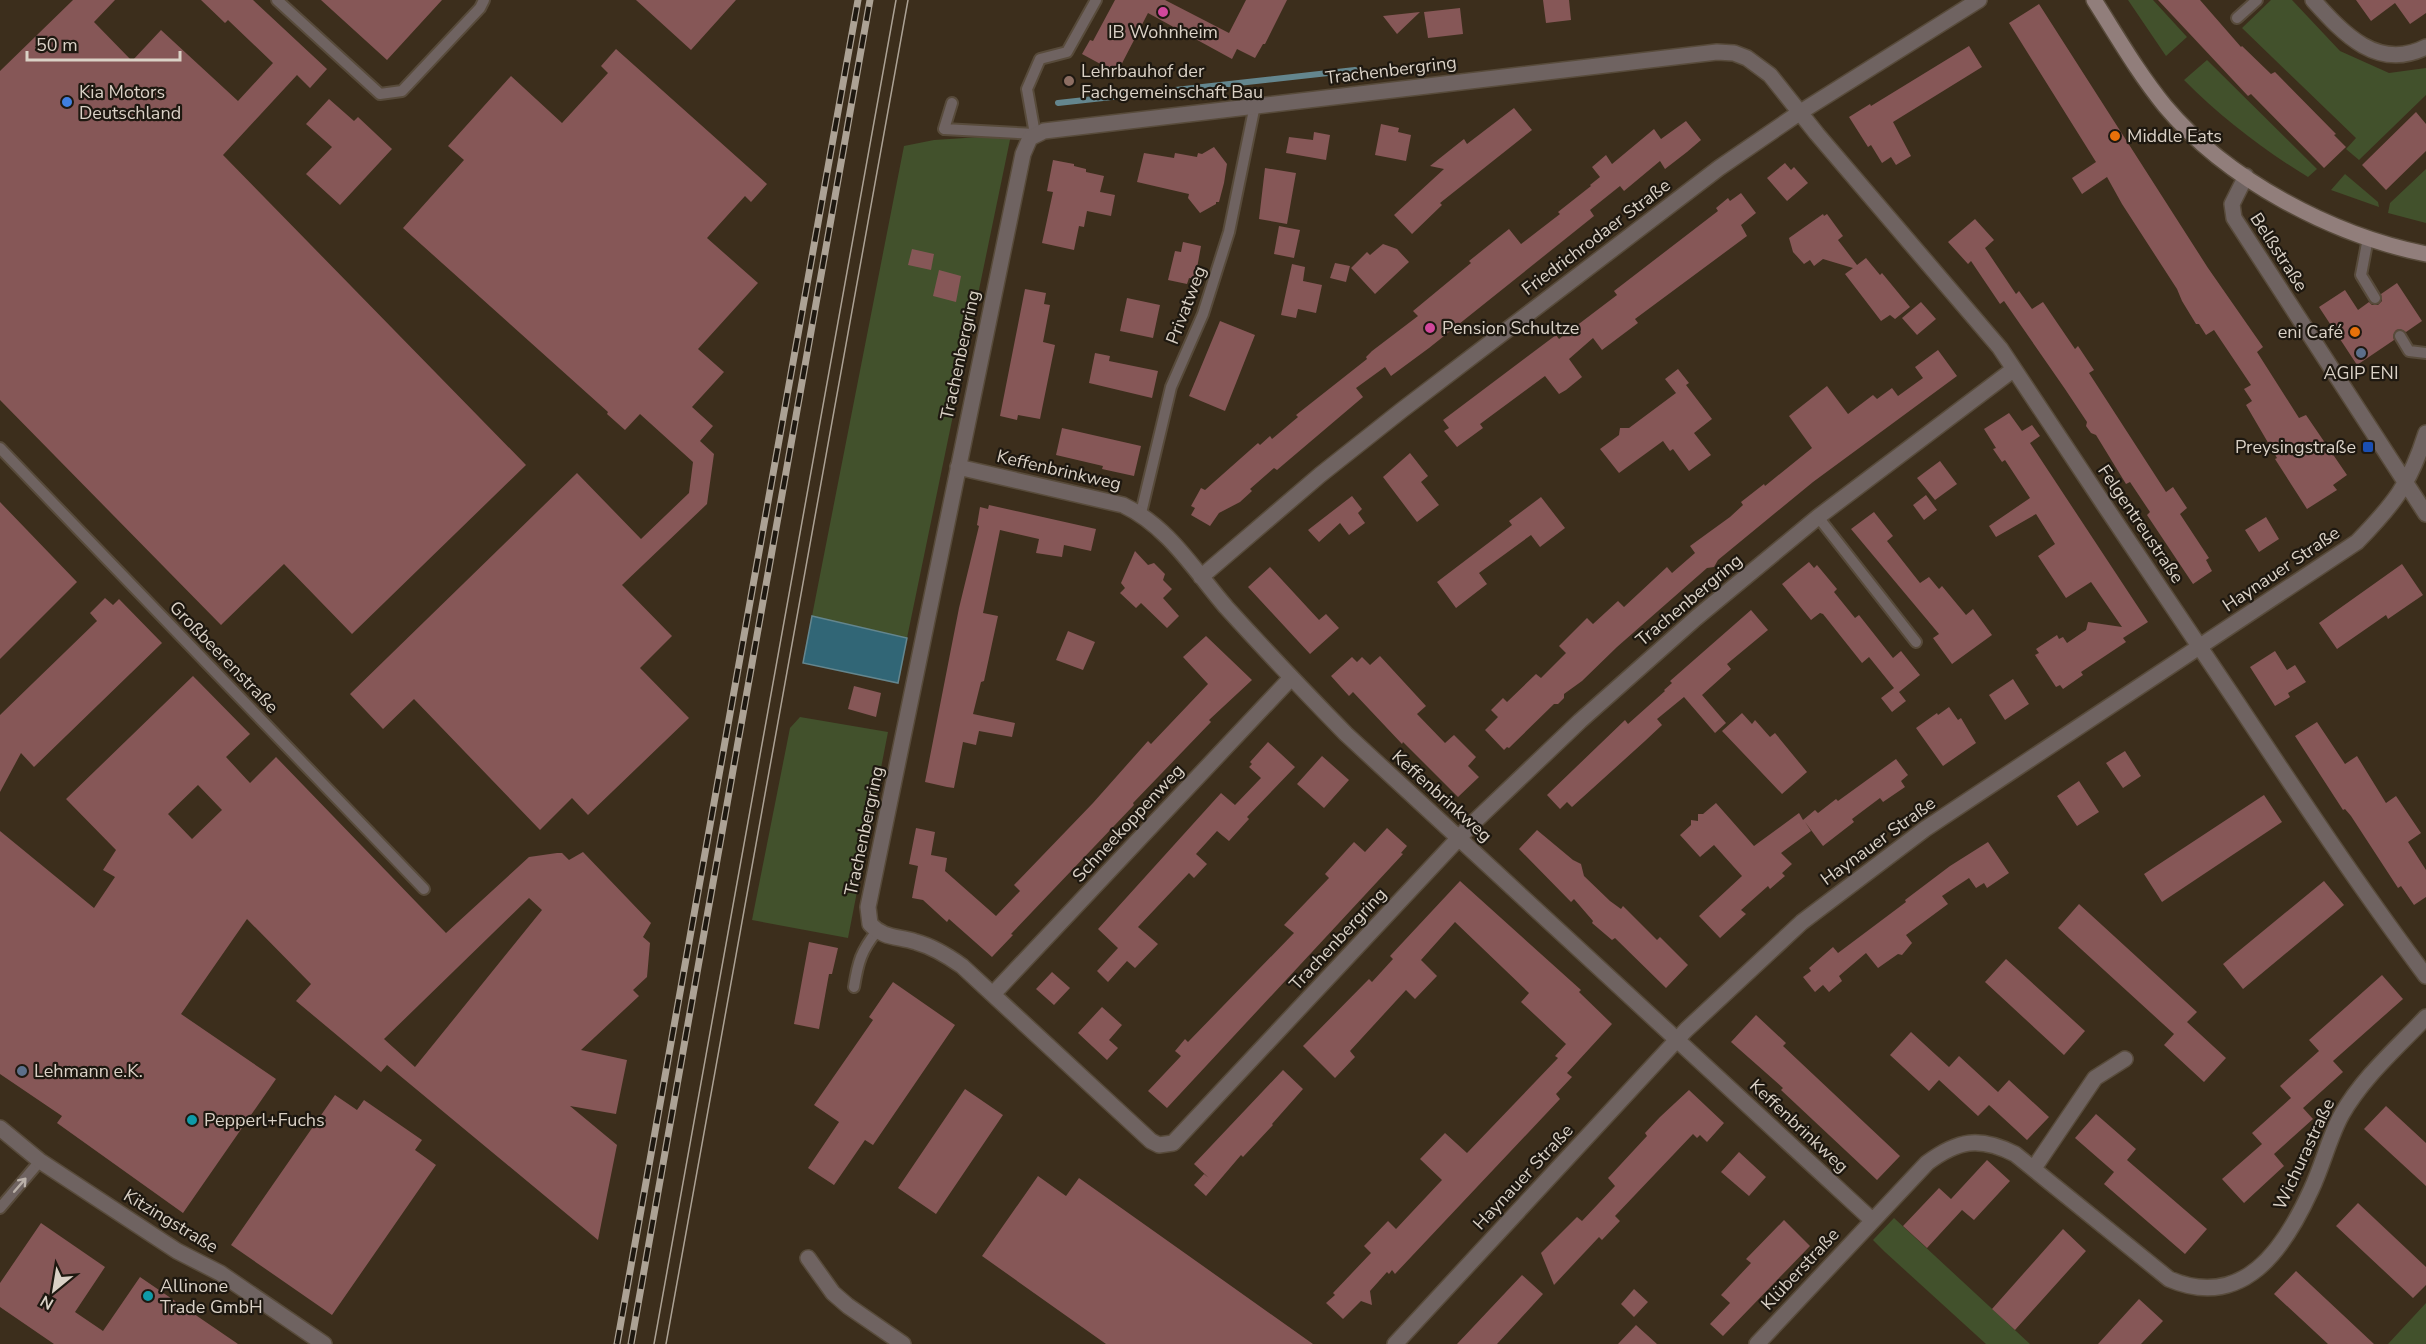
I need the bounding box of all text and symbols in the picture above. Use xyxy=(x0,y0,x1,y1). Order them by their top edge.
marker: IB Wohnheim xyxy=(1156,5,1170,19)
place label: IB Wohnheim xyxy=(1108,20,1218,44)
scale bar xyxy=(27,24,180,62)
text: 50 m xyxy=(36,33,78,57)
street label: Trachenbergring xyxy=(1324,50,1458,90)
place label: Lehrbauhof der Fachgemeinschaft Bau xyxy=(1081,59,1263,104)
marker: Lehrbauhof der Fachgemeinschaft Bau xyxy=(1062,74,1076,88)
place label: Kia Motors Deutschland xyxy=(79,80,181,125)
marker: Kia Motors Deutschland xyxy=(60,95,74,109)
place label: Middle Eats xyxy=(2127,124,2222,148)
marker: Middle Eats xyxy=(2108,129,2122,143)
street label: Friedrichrodaer Straße xyxy=(1517,173,1675,301)
street label: Belßstraße xyxy=(2245,208,2313,296)
street label: Privatweg xyxy=(1160,262,1212,348)
street label: Trachenbergring xyxy=(935,288,985,422)
place label: Pension Schultze xyxy=(1442,316,1579,340)
place label: eni Café xyxy=(2278,320,2343,344)
marker: Pension Schultze xyxy=(1423,321,1437,335)
marker: eni Café xyxy=(2348,325,2362,339)
marker: AGIP ENI xyxy=(2354,346,2368,360)
place label: AGIP ENI xyxy=(2323,361,2399,385)
place label: Preysingstraße xyxy=(2235,435,2356,459)
marker: Preysingstraße xyxy=(2361,440,2375,454)
street label: Keffenbrinkweg xyxy=(994,444,1124,496)
street label: Felgentreustraße xyxy=(2092,460,2190,588)
street label: Haynauer Straße xyxy=(2218,521,2344,617)
street label: Trachenbergring xyxy=(1631,548,1747,652)
street label: Großbeerenstraße xyxy=(164,596,284,718)
street label: Keffenbrinkweg xyxy=(1387,745,1497,847)
street label: Schneekoppenweg xyxy=(1067,759,1189,887)
street label: Trachenbergring xyxy=(839,764,889,898)
street label: Haynauer Straße xyxy=(1816,791,1940,891)
street label: Trachenbergring xyxy=(1284,883,1392,995)
place label: Lehmann e.K. xyxy=(34,1059,143,1083)
marker: Lehmann e.K. xyxy=(15,1064,29,1078)
street label: Keffenbrinkweg xyxy=(1744,1074,1854,1178)
street label: Wichurastraße xyxy=(2268,1095,2340,1213)
place label: Pepperl+Fuchs xyxy=(204,1108,325,1132)
marker: Pepperl+Fuchs xyxy=(185,1113,199,1127)
street label: Haynauer Straße xyxy=(1468,1119,1578,1235)
one-way arrow xyxy=(13,1178,27,1193)
street label: Kitzingstraße xyxy=(119,1183,223,1259)
street label: Klüberstraße xyxy=(1756,1223,1844,1315)
north arrow xyxy=(24,1260,84,1320)
place label: Allinone Trade GmbH xyxy=(160,1274,263,1319)
marker: Allinone Trade GmbH xyxy=(141,1289,155,1303)
text: N xyxy=(36,1290,58,1315)

